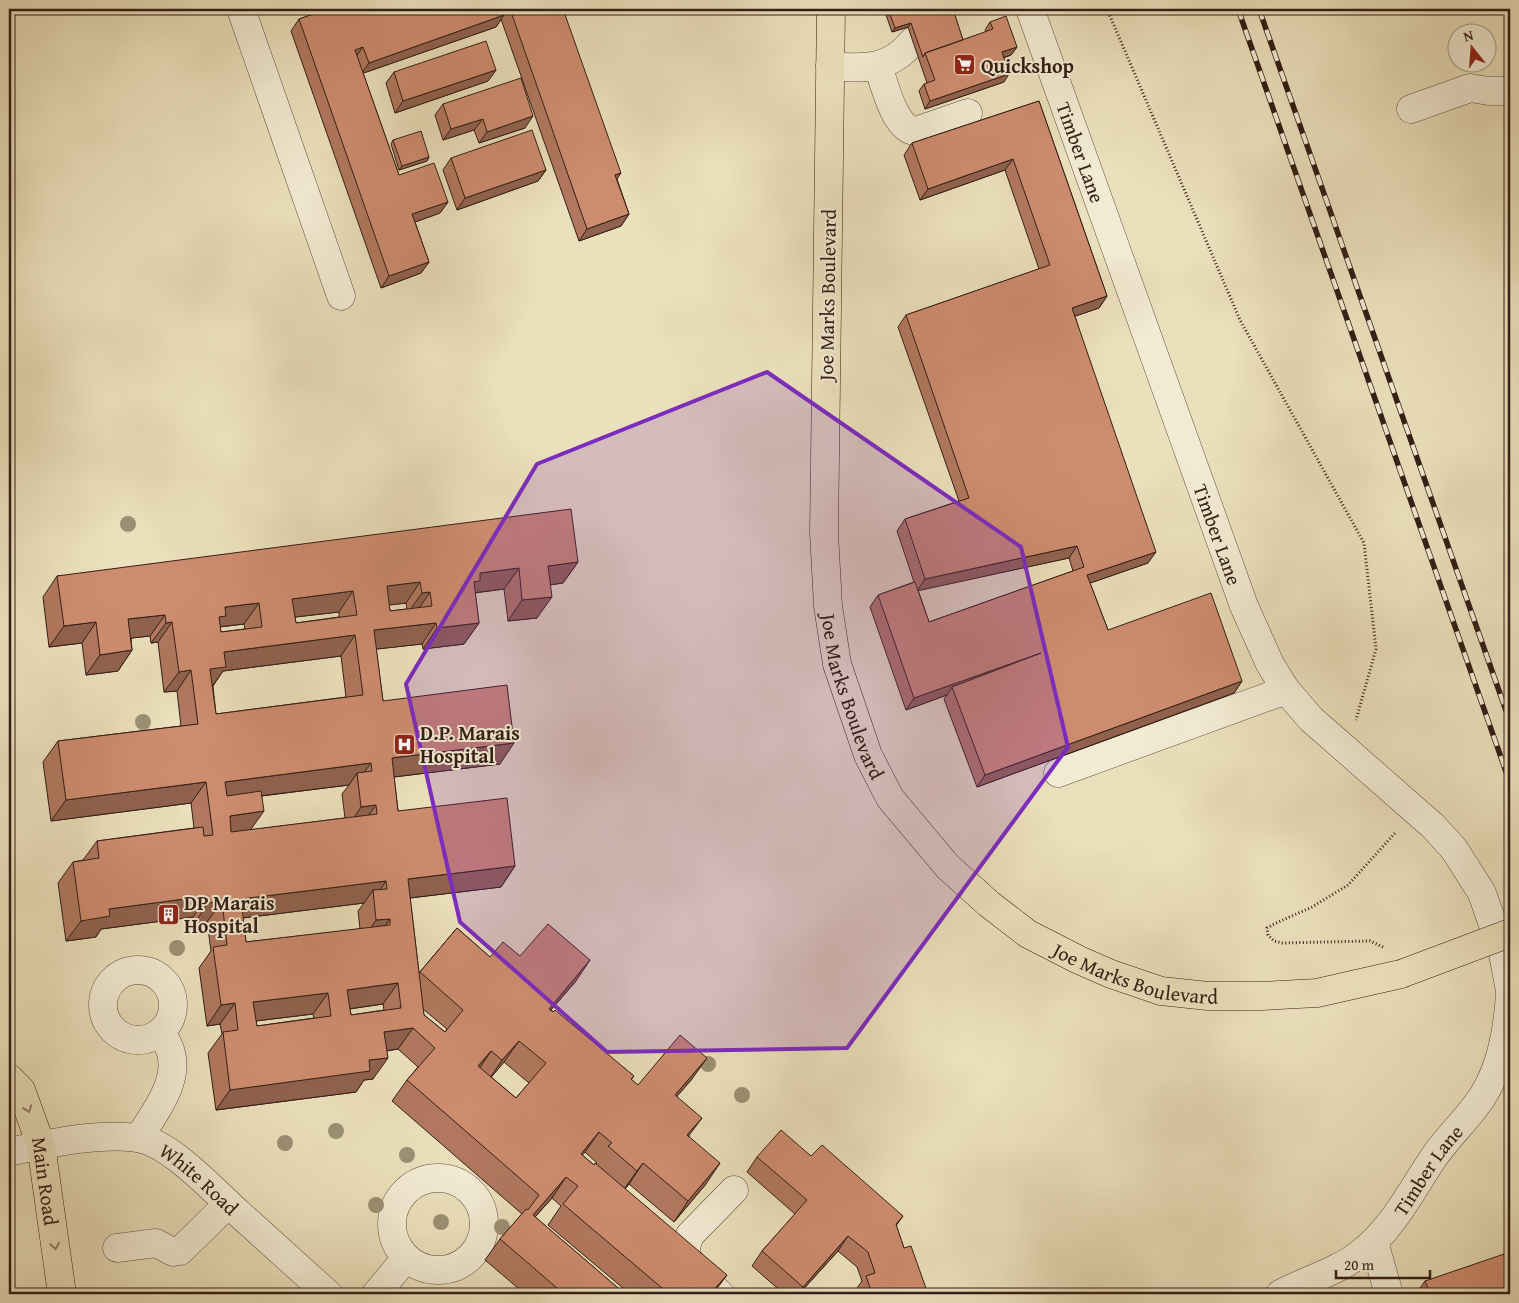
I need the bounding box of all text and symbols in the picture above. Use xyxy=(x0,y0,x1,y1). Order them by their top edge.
north arrow xyxy=(1446,22,1496,72)
text: N xyxy=(1461,24,1476,46)
place label: Quickshop xyxy=(981,51,1074,80)
supermarket icon: Quickshop xyxy=(953,53,977,77)
street label: Timber Lane xyxy=(1050,98,1113,207)
street label: Joe Marks Boulevard xyxy=(811,208,843,384)
street label: Timber Lane xyxy=(1187,480,1250,589)
street label: Joe Marks Boulevard xyxy=(814,609,892,784)
place label: D.P. Marais Hospital xyxy=(420,718,520,770)
hospital icon: D.P. Marais Hospital xyxy=(392,732,416,756)
place label: DP Marais Hospital xyxy=(184,888,275,940)
building icon: DP Marais Hospital xyxy=(156,902,180,926)
street label: Joe Marks Boulevard xyxy=(1046,933,1218,1011)
one-way arrow xyxy=(22,1105,32,1113)
street label: Timber Lane xyxy=(1386,1118,1469,1221)
street label: Main Road xyxy=(26,1135,67,1228)
street label: White Road xyxy=(154,1135,246,1221)
one-way arrow xyxy=(49,1242,60,1250)
scale bar xyxy=(1336,1248,1430,1280)
text: 20 m xyxy=(1344,1254,1375,1275)

